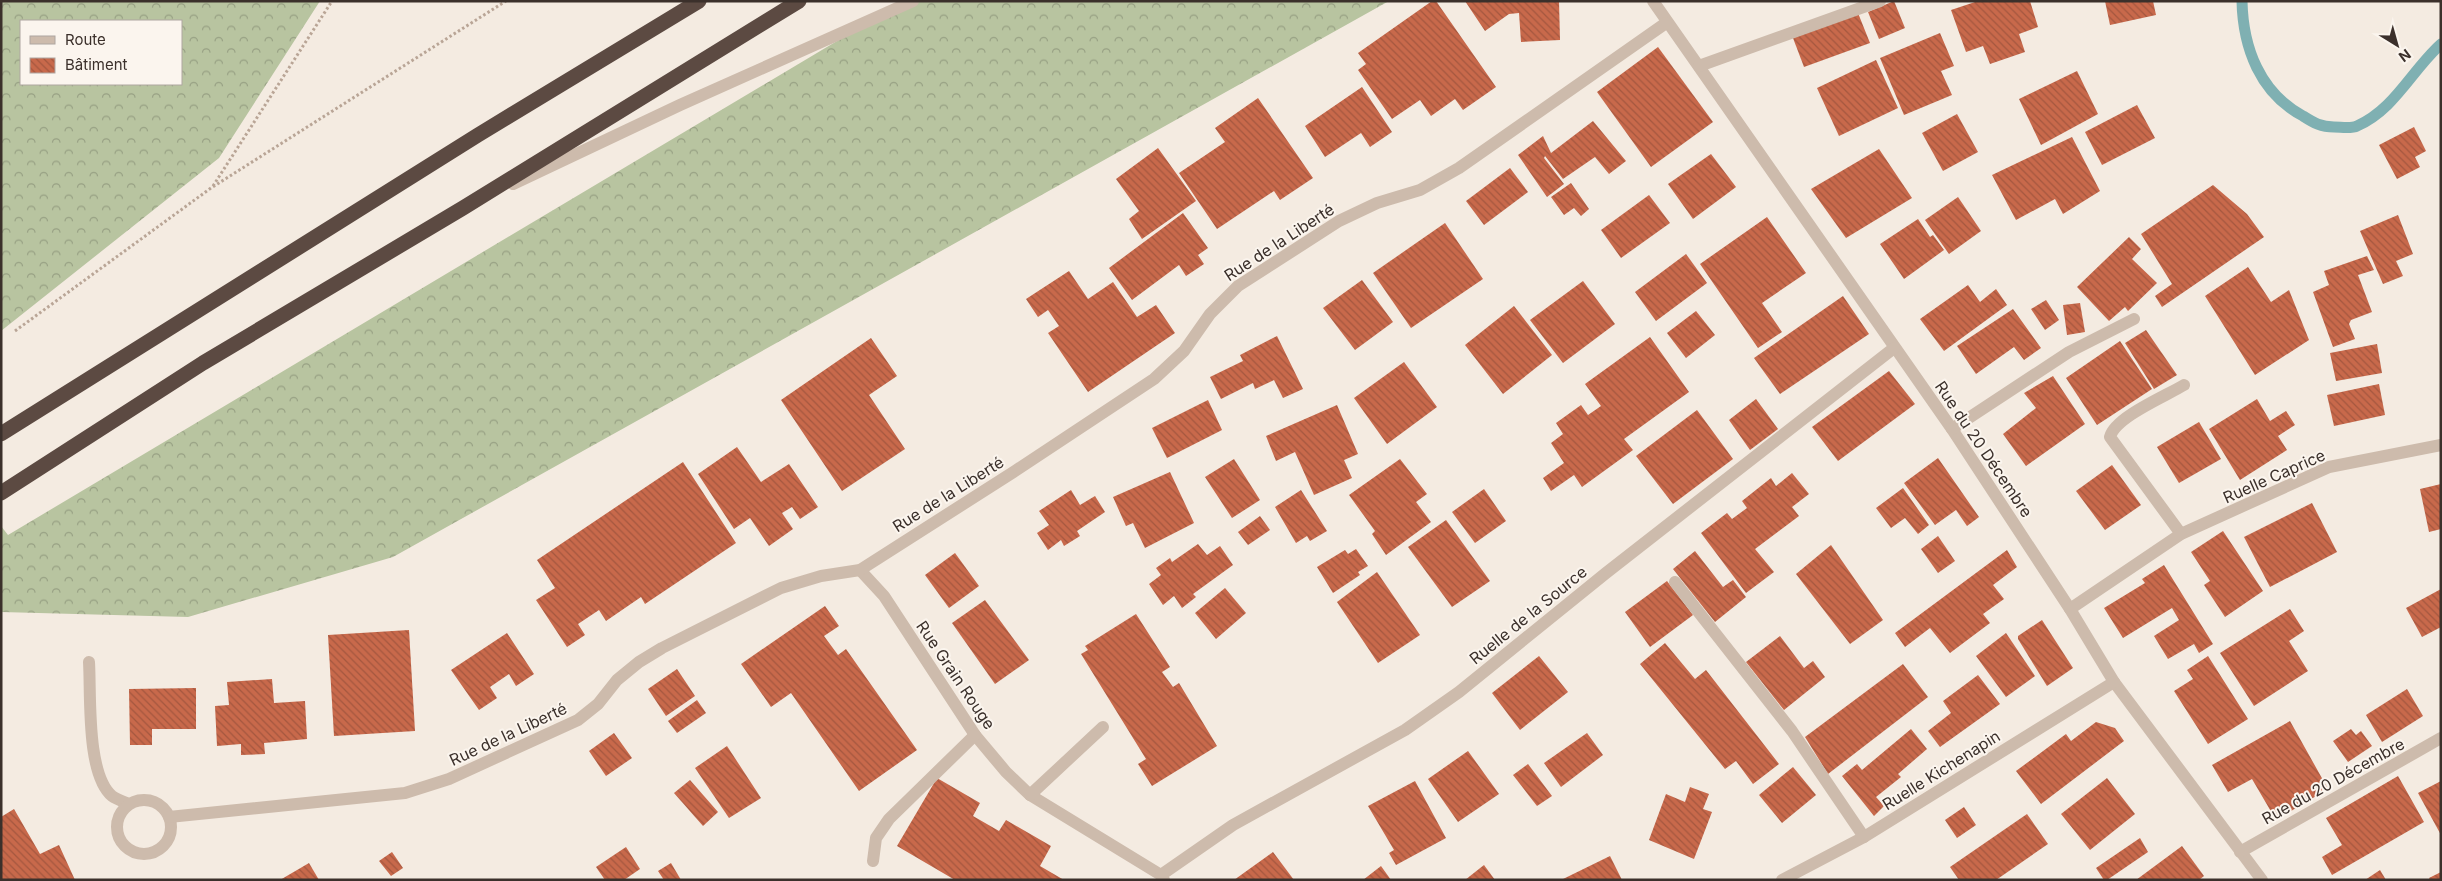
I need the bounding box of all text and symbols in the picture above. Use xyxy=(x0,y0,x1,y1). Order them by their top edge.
legend xyxy=(20,20,182,85)
north arrow xyxy=(2372,20,2422,70)
text: Route xyxy=(65,30,106,49)
text: N xyxy=(2396,46,2415,66)
text: Bâtiment xyxy=(65,55,128,74)
street label: Rue de la Liberté xyxy=(1220,199,1338,285)
street label: Rue du 20 Décembre xyxy=(1931,377,2037,521)
street label: Ruelle Caprice xyxy=(2220,445,2328,507)
street label: Rue de la Liberté xyxy=(889,452,1007,536)
street label: Ruelle de la Source xyxy=(1465,562,1591,668)
street label: Rue Grain Rouge xyxy=(912,617,1000,733)
street label: Rue de la Liberté xyxy=(446,698,570,770)
street label: Ruelle Kichenapin xyxy=(1878,726,2004,814)
street label: Rue du 20 Décembre xyxy=(2258,733,2408,829)

